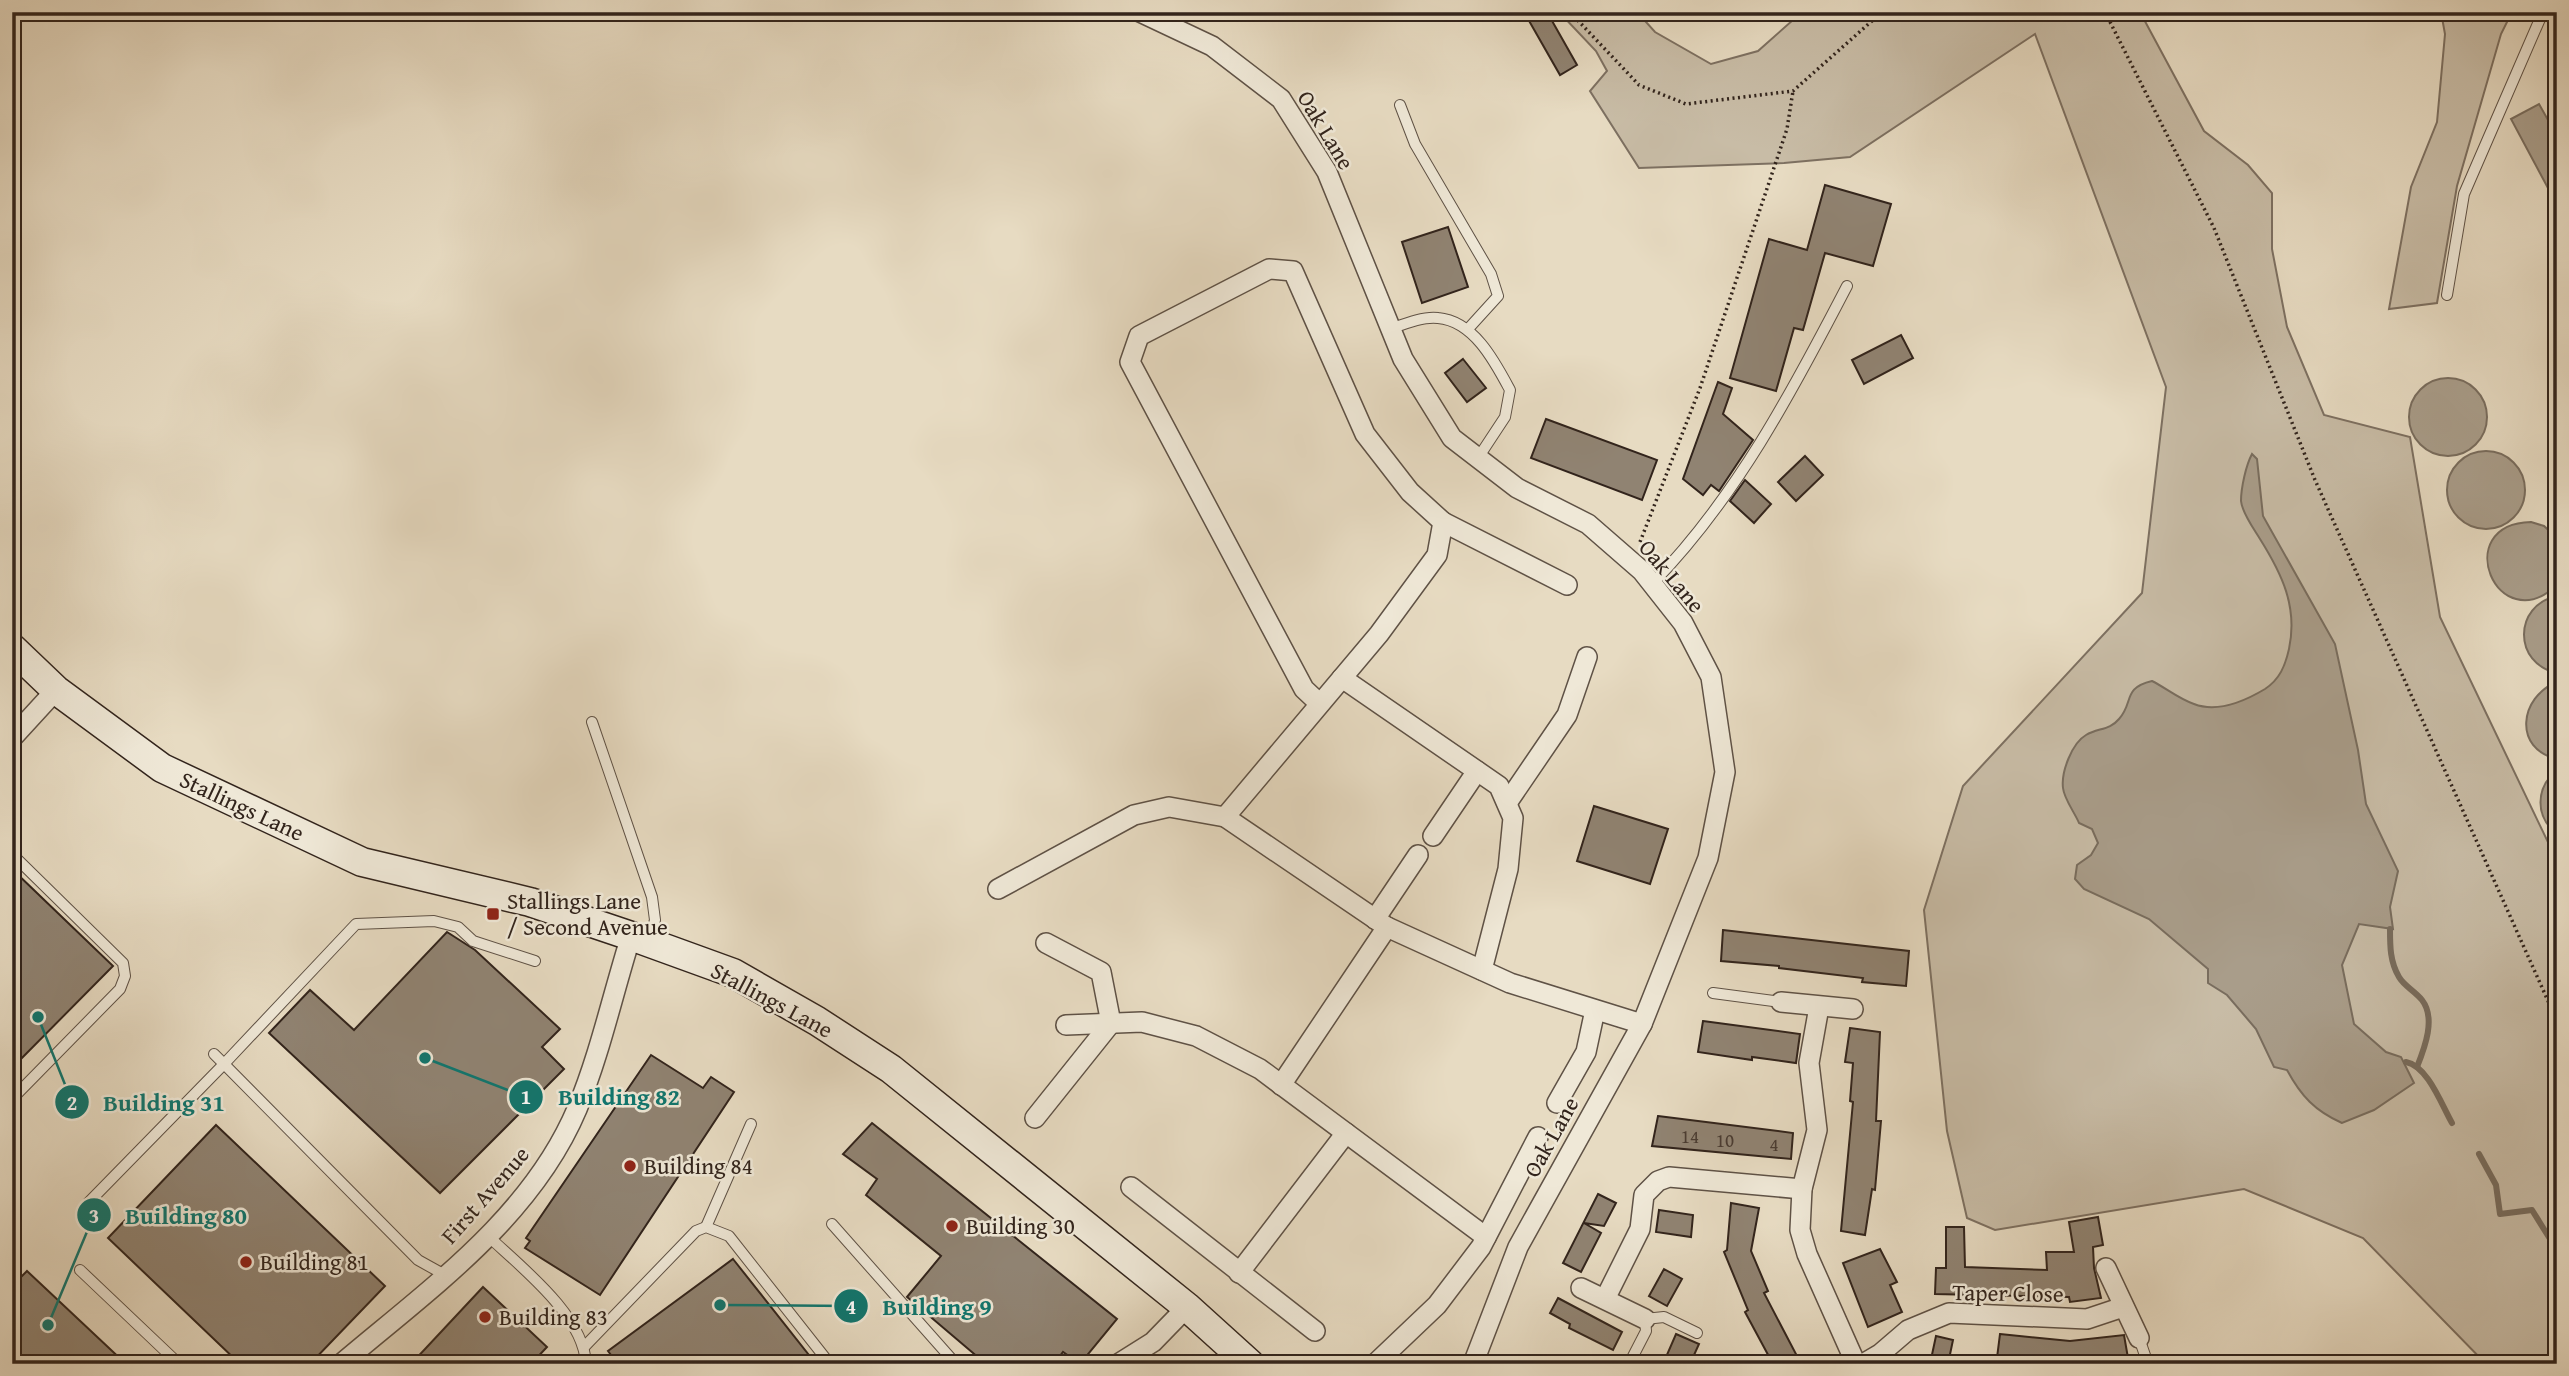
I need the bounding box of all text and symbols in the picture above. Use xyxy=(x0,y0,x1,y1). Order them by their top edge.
street label: Oak Lane xyxy=(1290,84,1363,176)
street label: Oak Lane xyxy=(1632,532,1713,620)
street label: Stallings Lane xyxy=(175,762,310,849)
place label: Stallings Lane / Second Avenue xyxy=(507,884,668,943)
marker: Stallings Lane / Second Avenue xyxy=(485,906,501,922)
street label: Stallings Lane xyxy=(705,954,839,1046)
callout: Building 82 xyxy=(509,1074,694,1119)
text: Building 82 xyxy=(558,1079,680,1114)
callout: Building 31 xyxy=(54,1080,239,1125)
text: 1 xyxy=(521,1081,531,1112)
text: Building 31 xyxy=(103,1085,225,1120)
text: 2 xyxy=(67,1087,77,1118)
street label: Oak Lane xyxy=(1515,1091,1586,1183)
house number: 14 xyxy=(1681,1122,1699,1150)
house number: 10 xyxy=(1716,1126,1734,1154)
house number: 4 xyxy=(1769,1130,1779,1158)
street label: First Avenue xyxy=(433,1139,536,1251)
place label: Building 84 xyxy=(644,1149,753,1182)
marker: Building 84 xyxy=(622,1158,638,1174)
callout: Building 80 xyxy=(76,1193,261,1238)
text: Building 80 xyxy=(125,1198,247,1233)
text: 3 xyxy=(89,1200,99,1231)
place label: Building 30 xyxy=(966,1209,1075,1242)
marker: Building 30 xyxy=(944,1218,960,1234)
place label: Building 81 xyxy=(260,1245,369,1278)
marker: Building 81 xyxy=(238,1254,254,1270)
street label: Taper Close xyxy=(1952,1275,2064,1310)
callout: Building 9 xyxy=(833,1284,1005,1329)
text: Building 9 xyxy=(882,1289,992,1324)
text: 4 xyxy=(846,1291,857,1322)
place label: Building 83 xyxy=(499,1300,608,1333)
marker: Building 83 xyxy=(477,1309,493,1325)

